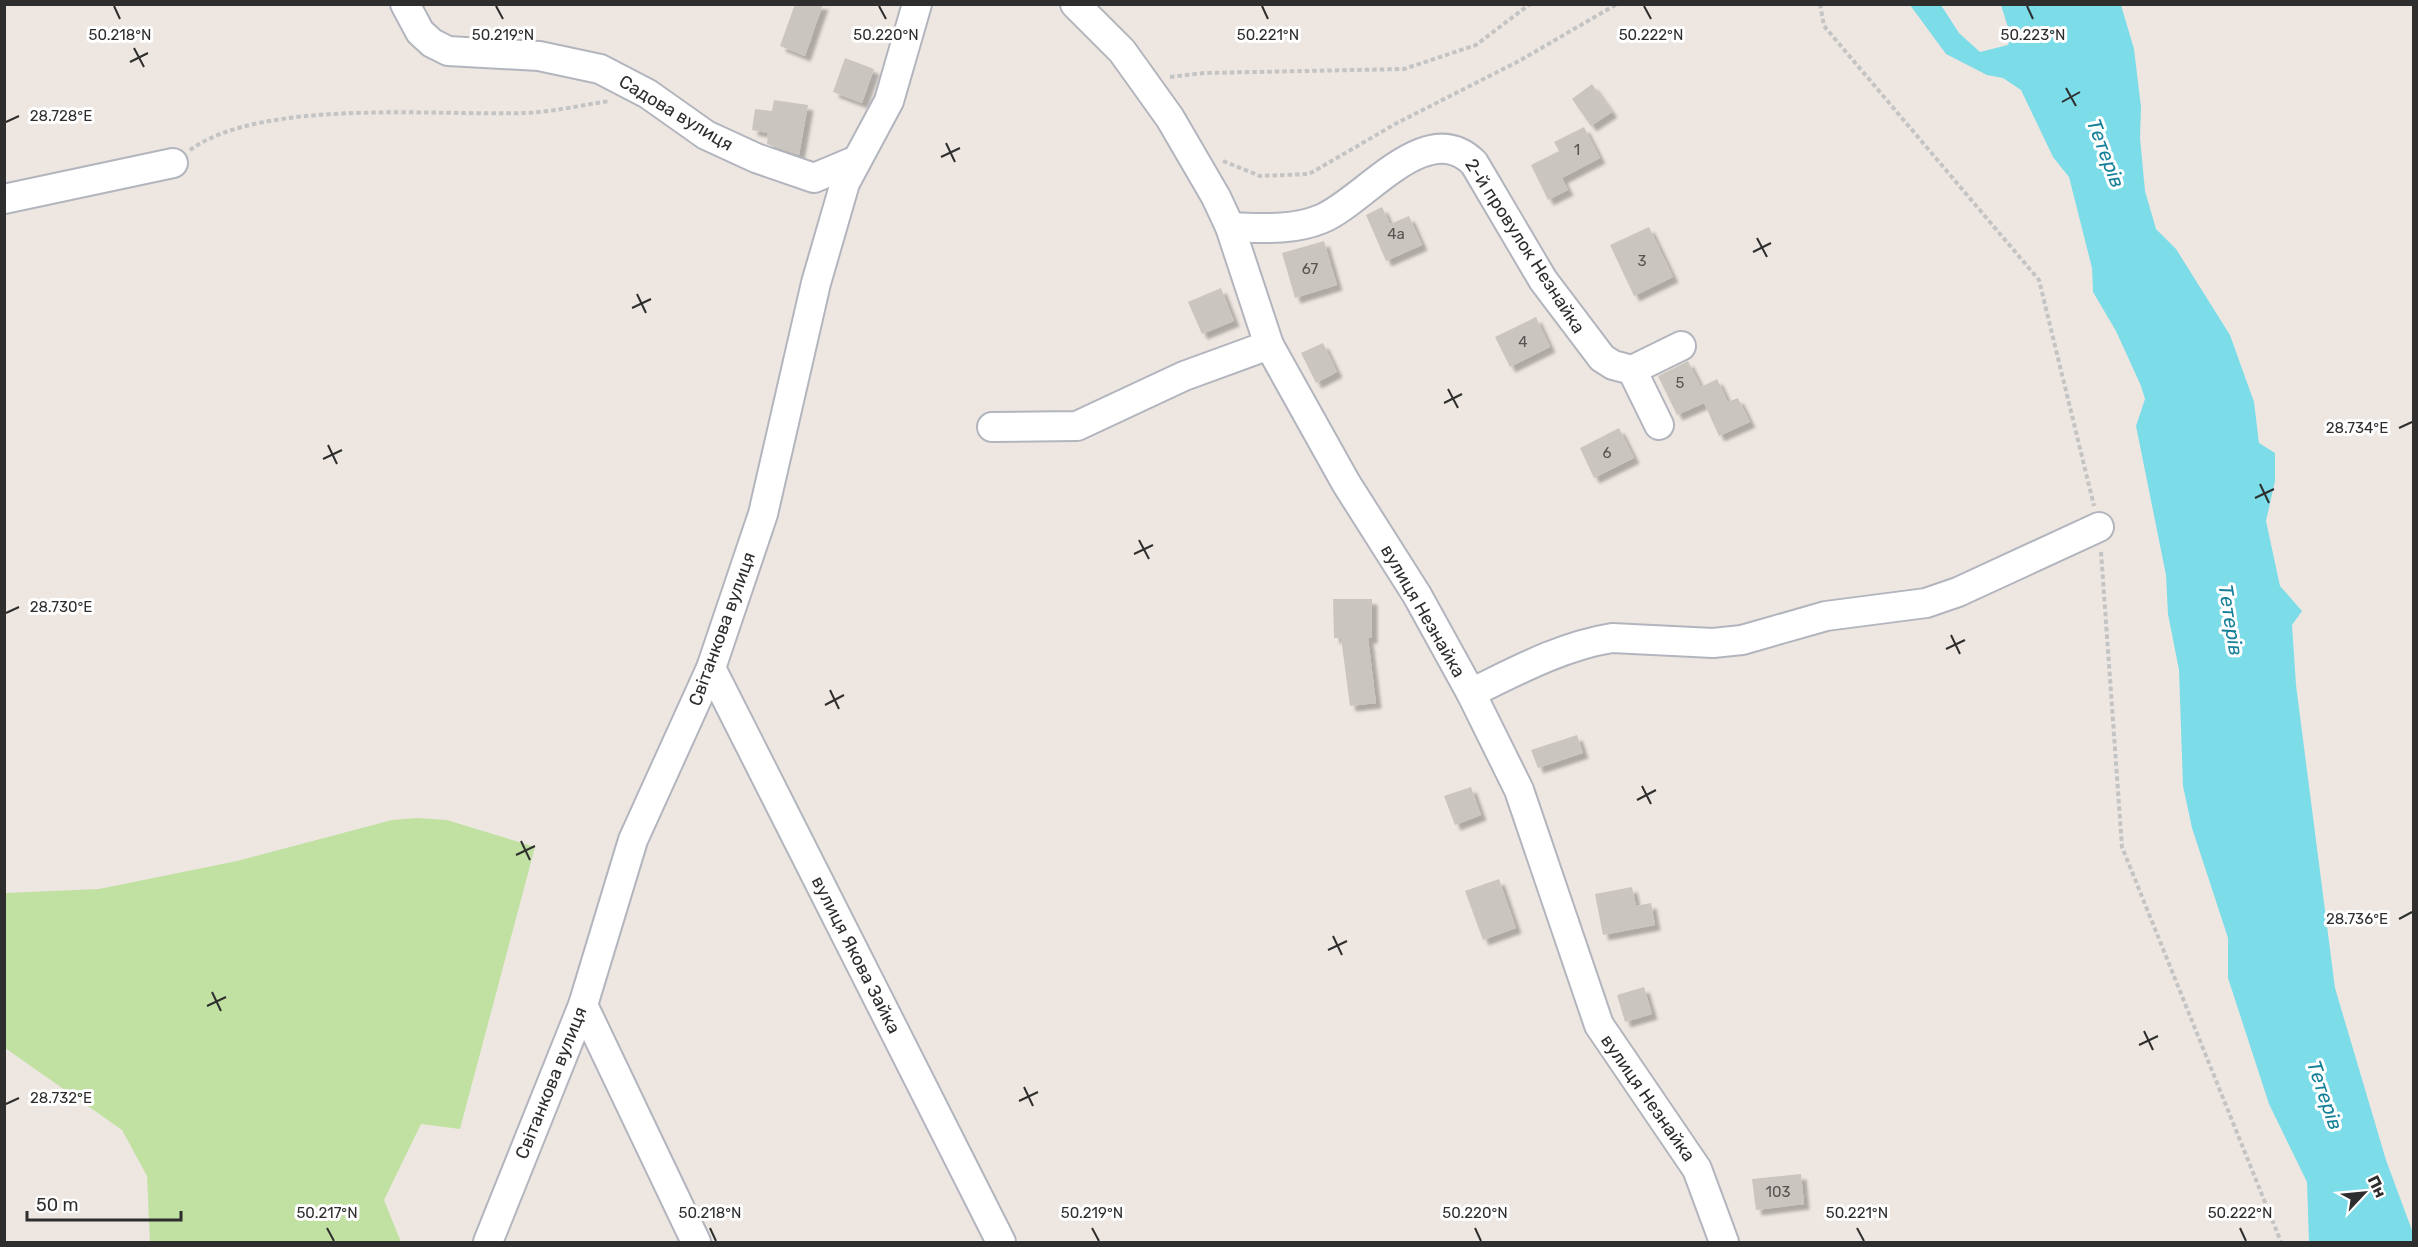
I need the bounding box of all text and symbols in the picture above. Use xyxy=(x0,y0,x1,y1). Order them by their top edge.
text: 50.218°N xyxy=(89,26,152,44)
text: 50.219°N xyxy=(472,26,534,44)
text: 50.220°N xyxy=(853,26,919,44)
text: 50.221°N xyxy=(1237,26,1299,44)
text: 50.222°N xyxy=(1619,26,1683,44)
text: 50.223°N xyxy=(2001,26,2065,44)
street label: Садова вулиця xyxy=(615,70,737,156)
text: 28.728°E xyxy=(30,107,92,125)
water label: Тетерів xyxy=(2082,115,2130,191)
house number: 1 xyxy=(1574,141,1580,159)
street label: 2-й провулок Незнайка xyxy=(1460,155,1590,337)
house number: 4а xyxy=(1387,225,1405,243)
house number: 3 xyxy=(1637,252,1647,270)
house number: 67 xyxy=(1302,260,1318,278)
house number: 4 xyxy=(1518,333,1528,351)
house number: 5 xyxy=(1676,374,1685,392)
text: 28.734°E xyxy=(2326,419,2388,437)
house number: 6 xyxy=(1602,444,1612,462)
street label: вулиця Незнайка xyxy=(1376,541,1470,681)
street label: Світанкова вулиця xyxy=(684,549,760,709)
water label: Тетерів xyxy=(2214,583,2248,657)
text: 28.730°E xyxy=(30,598,92,616)
street label: вулиця Якова Зайка xyxy=(807,873,905,1037)
text: 28.736°E xyxy=(2326,910,2388,928)
street label: Світанкова вулиця xyxy=(510,1004,592,1162)
street label: вулиця Незнайка xyxy=(1596,1030,1700,1166)
water label: Тетерів xyxy=(2302,1057,2348,1133)
text: 28.732°E xyxy=(30,1089,92,1107)
north arrow xyxy=(2334,1163,2394,1223)
text: Пн xyxy=(2364,1173,2390,1201)
house number: 103 xyxy=(1766,1183,1790,1201)
scale bar xyxy=(27,1184,182,1222)
text: 50 m xyxy=(36,1194,79,1216)
text: 50.217°N xyxy=(296,1204,358,1222)
text: 50.218°N xyxy=(679,1204,742,1222)
text: 50.219°N xyxy=(1061,1204,1123,1222)
text: 50.220°N xyxy=(1442,1204,1508,1222)
text: 50.221°N xyxy=(1826,1204,1888,1222)
text: 50.222°N xyxy=(2208,1204,2272,1222)

